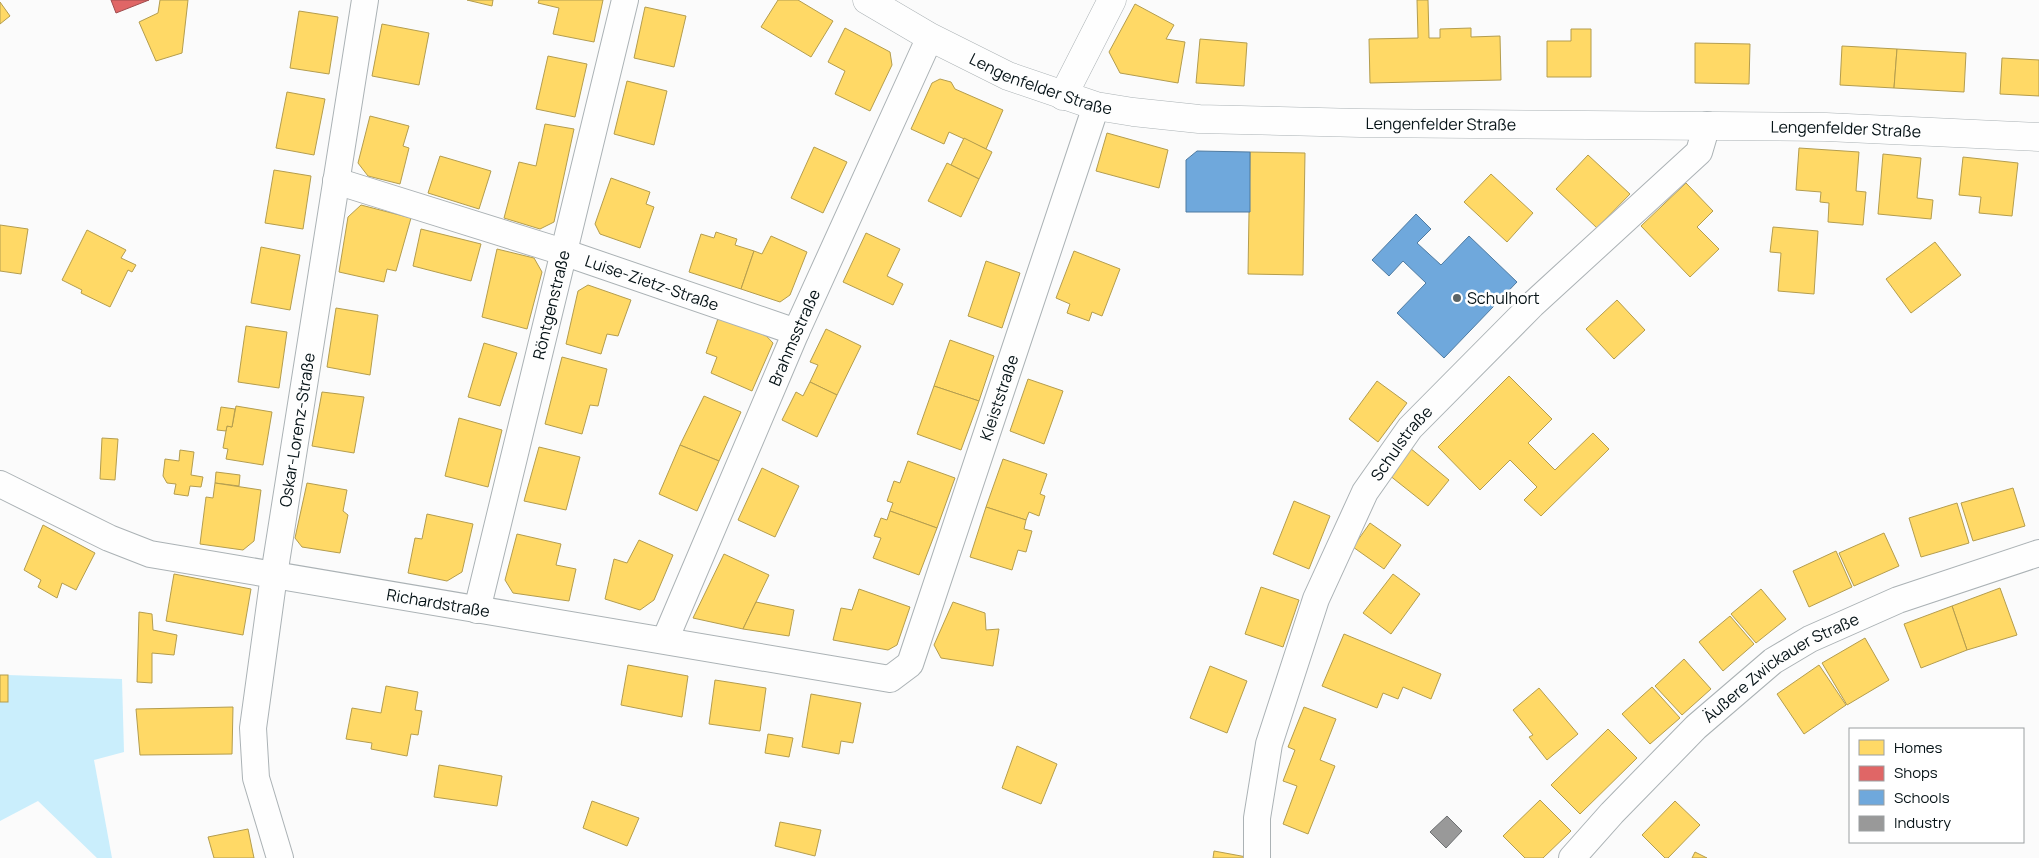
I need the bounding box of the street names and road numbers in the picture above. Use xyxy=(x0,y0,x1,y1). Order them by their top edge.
street label: Lengenfelder Straße xyxy=(966,48,1114,119)
street label: Lengenfelder Straße xyxy=(1365,112,1516,135)
street label: Lengenfelder Straße xyxy=(1770,116,1922,142)
street label: Röntgenstraße xyxy=(527,248,575,362)
street label: Luise-Zietz-Straße xyxy=(582,249,722,316)
street label: Brahmsstraße xyxy=(763,285,825,389)
street label: Oskar-Lorenz-Straße xyxy=(274,351,320,509)
street label: Kleiststraße xyxy=(974,352,1023,443)
street label: Schulstraße xyxy=(1365,401,1437,485)
street label: Richardstraße xyxy=(385,583,492,622)
street label: Äußere Zwickauer Straße xyxy=(1698,608,1862,727)

